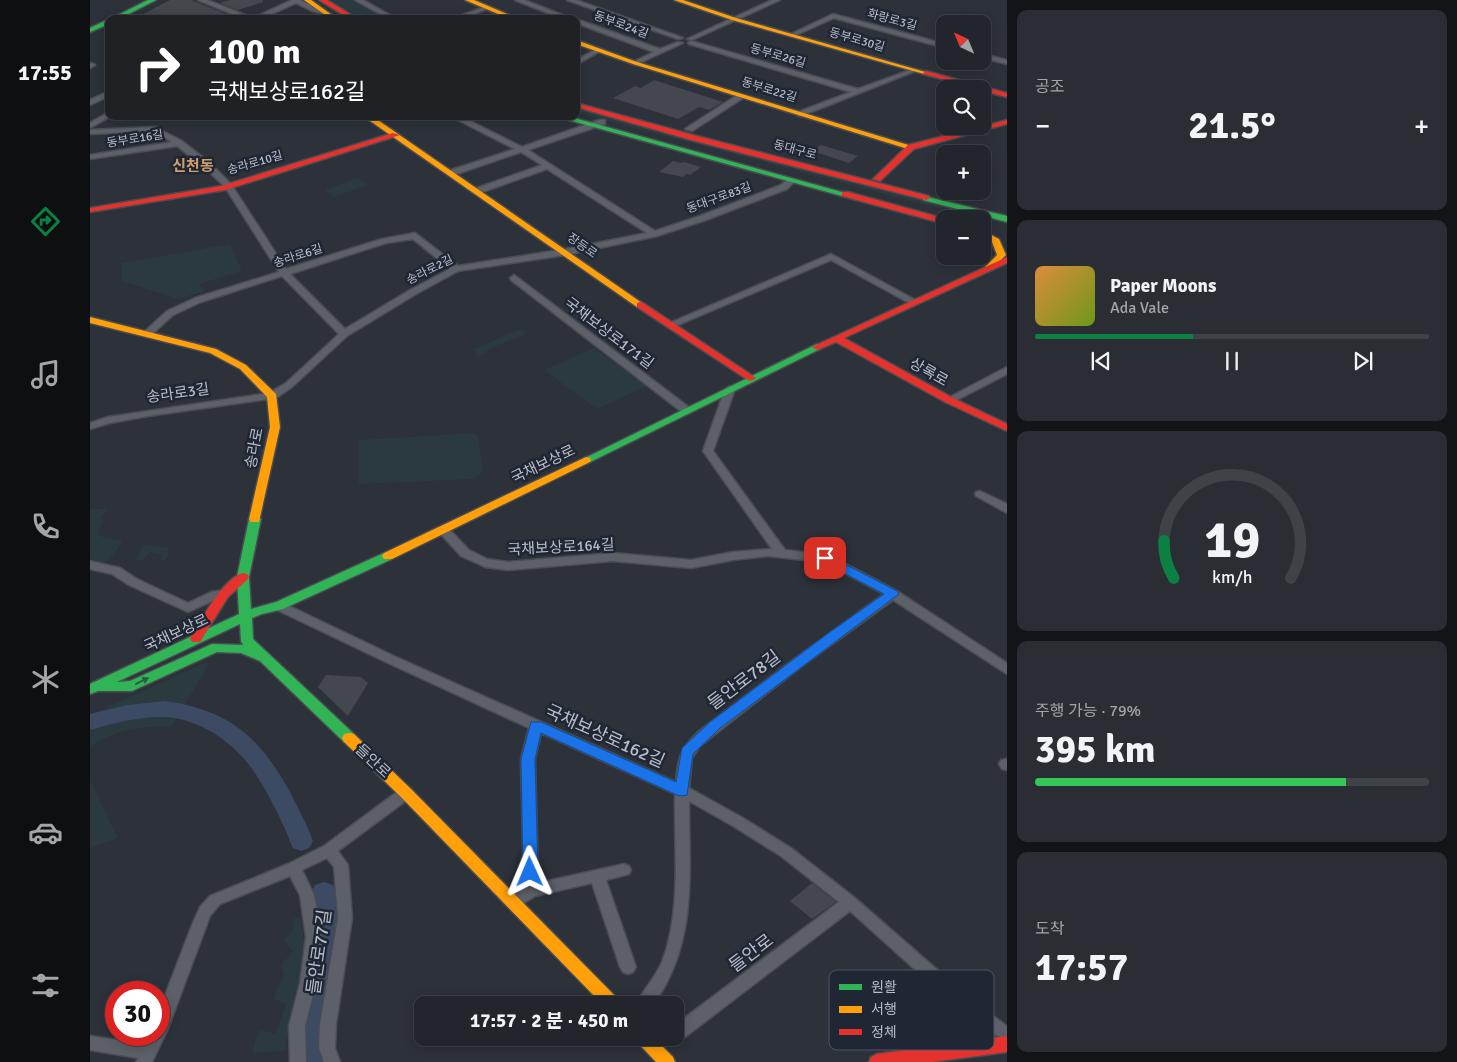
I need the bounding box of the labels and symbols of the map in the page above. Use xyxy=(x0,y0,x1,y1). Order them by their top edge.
street label: 화랑로3길 xyxy=(866,6,918,34)
street label: 동부로24길 xyxy=(592,8,650,42)
north arrow xyxy=(936,15,991,70)
street label: 동부로30길 xyxy=(827,25,887,55)
street label: 동부로26길 xyxy=(748,41,808,71)
street label: 동부로22길 xyxy=(739,74,799,106)
street label: 동부로16길 xyxy=(106,127,164,151)
street label: 동대구로 xyxy=(772,137,818,163)
street label: 송라로10길 xyxy=(225,148,285,178)
district label: 신천동 xyxy=(172,157,214,175)
street label: 동대구로83길 xyxy=(684,179,754,217)
street label: 장등로 xyxy=(564,230,600,262)
street label: 송라로6길 xyxy=(272,241,324,271)
street label: 송라로2길 xyxy=(404,252,456,288)
street label: 국채보상로171길 xyxy=(561,294,657,372)
street label: 상록로 xyxy=(907,354,951,390)
street label: 송라로3길 xyxy=(145,380,211,406)
street label: 송라로 xyxy=(241,426,267,470)
street label: 국채보상로 xyxy=(508,441,578,487)
street label: 국채보상로164길 xyxy=(507,535,615,559)
pin xyxy=(804,537,846,579)
street label: 국채보상로 xyxy=(141,610,211,656)
street label: 들안로78길 xyxy=(703,645,785,715)
one-way arrow xyxy=(135,677,149,685)
street label: 국채보상로162길 xyxy=(542,700,668,772)
street label: 들안로 xyxy=(352,740,394,782)
position arrow xyxy=(503,845,555,897)
street label: 들안로77길 xyxy=(302,908,336,996)
street label: 들안로 xyxy=(725,929,777,977)
legend xyxy=(829,970,994,1050)
text: 원활 xyxy=(871,979,897,996)
speed limit sign: 30 xyxy=(105,981,170,1046)
text: 서행 xyxy=(871,1001,897,1018)
text: 정체 xyxy=(871,1024,897,1041)

